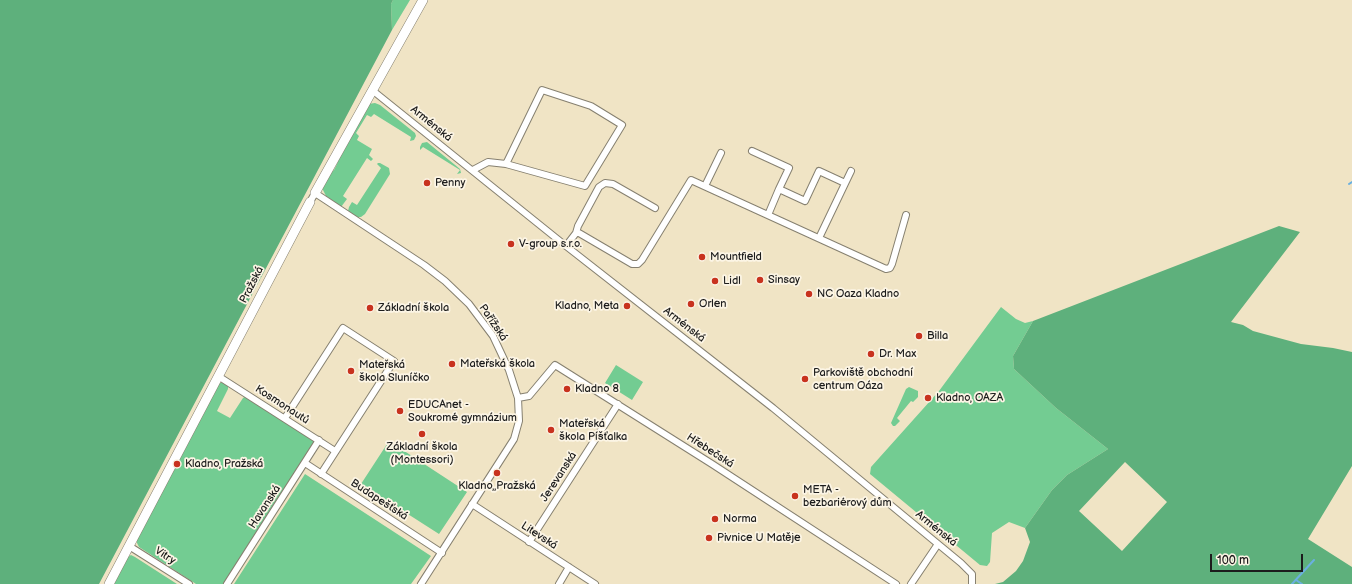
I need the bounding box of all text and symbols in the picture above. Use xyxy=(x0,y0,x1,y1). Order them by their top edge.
street label: Arménská xyxy=(408,103,454,145)
place label: Penny xyxy=(435,176,465,190)
marker: Penny xyxy=(422,178,432,188)
place label: V-group s.r.o. xyxy=(519,237,582,251)
marker: V-group s.r.o. xyxy=(506,239,516,249)
place label: Mountfield xyxy=(710,250,762,264)
marker: Mountfield xyxy=(697,252,707,262)
street label: Pražská xyxy=(237,265,267,305)
place label: Sinsay xyxy=(768,273,800,287)
place label: Lidl xyxy=(723,274,741,288)
marker: Sinsay xyxy=(755,275,765,285)
marker: Lidl xyxy=(710,276,720,286)
place label: NC Oaza Kladno xyxy=(817,287,899,301)
marker: NC Oaza Kladno xyxy=(804,289,814,299)
place label: Orlen xyxy=(699,297,726,311)
place label: Kladno, Meta xyxy=(555,299,619,313)
marker: Orlen xyxy=(686,299,696,309)
place label: Základní škola xyxy=(378,301,449,315)
marker: Kladno, Meta xyxy=(622,301,632,311)
street label: Pařížská xyxy=(476,302,510,344)
marker: Základní škola xyxy=(365,303,375,313)
street label: Arménská xyxy=(660,305,708,345)
place label: Billa xyxy=(927,329,948,343)
marker: Billa xyxy=(914,331,924,341)
place label: Dr. Max xyxy=(879,347,916,361)
marker: Dr. Max xyxy=(866,349,876,359)
place label: Mateřská škola xyxy=(460,357,535,371)
place label: Mateřská škola Sluníčko xyxy=(359,358,430,384)
marker: Mateřská škola xyxy=(447,359,457,369)
marker: Mateřská škola Sluníčko xyxy=(346,366,356,376)
place label: Parkoviště obchodní centrum Oáza xyxy=(813,366,913,392)
marker: Parkoviště obchodní centrum Oáza xyxy=(800,374,810,384)
place label: Kladno 8 xyxy=(575,382,619,396)
street label: Kosmonautů xyxy=(252,383,312,427)
marker: Kladno 8 xyxy=(562,384,572,394)
place label: Kladno, OAZA xyxy=(936,391,1003,405)
marker: Kladno, OAZA xyxy=(923,393,933,403)
place label: EDUCAnet - Soukromé gymnázium xyxy=(408,398,517,424)
marker: EDUCAnet - Soukromé gymnázium xyxy=(395,406,405,416)
place label: Mateřská škola Píšťalka xyxy=(559,417,627,443)
marker: Mateřská škola Píšťalka xyxy=(546,425,556,435)
marker: Základní škola (Montessori) xyxy=(417,429,427,439)
street label: Hřebečská xyxy=(684,431,736,471)
place label: Základní škola (Montessori) xyxy=(386,440,458,466)
street label: Jerevanská xyxy=(538,450,580,504)
place label: Kladno, Pražská xyxy=(185,457,263,471)
marker: Kladno, Pražská xyxy=(172,459,182,469)
marker: Kladno,,Pražská xyxy=(492,468,502,478)
street label: Budapešťská xyxy=(348,477,410,523)
place label: Kladno,,Pražská xyxy=(458,479,536,493)
street label: Havanská xyxy=(246,483,284,531)
place label: META - bezbariérový dům xyxy=(803,483,892,509)
marker: META - bezbariérový dům xyxy=(790,491,800,501)
street label: Arménská xyxy=(913,508,959,550)
place label: Norma xyxy=(723,512,757,526)
marker: Norma xyxy=(710,514,720,524)
street label: Litevská xyxy=(518,519,560,553)
place label: Pivnice U Matěje xyxy=(717,531,801,545)
marker: Pivnice U Matěje xyxy=(704,533,714,543)
street label: Vitry xyxy=(152,544,178,568)
scale bar xyxy=(1212,546,1305,572)
text: 100 m xyxy=(1217,553,1249,568)

